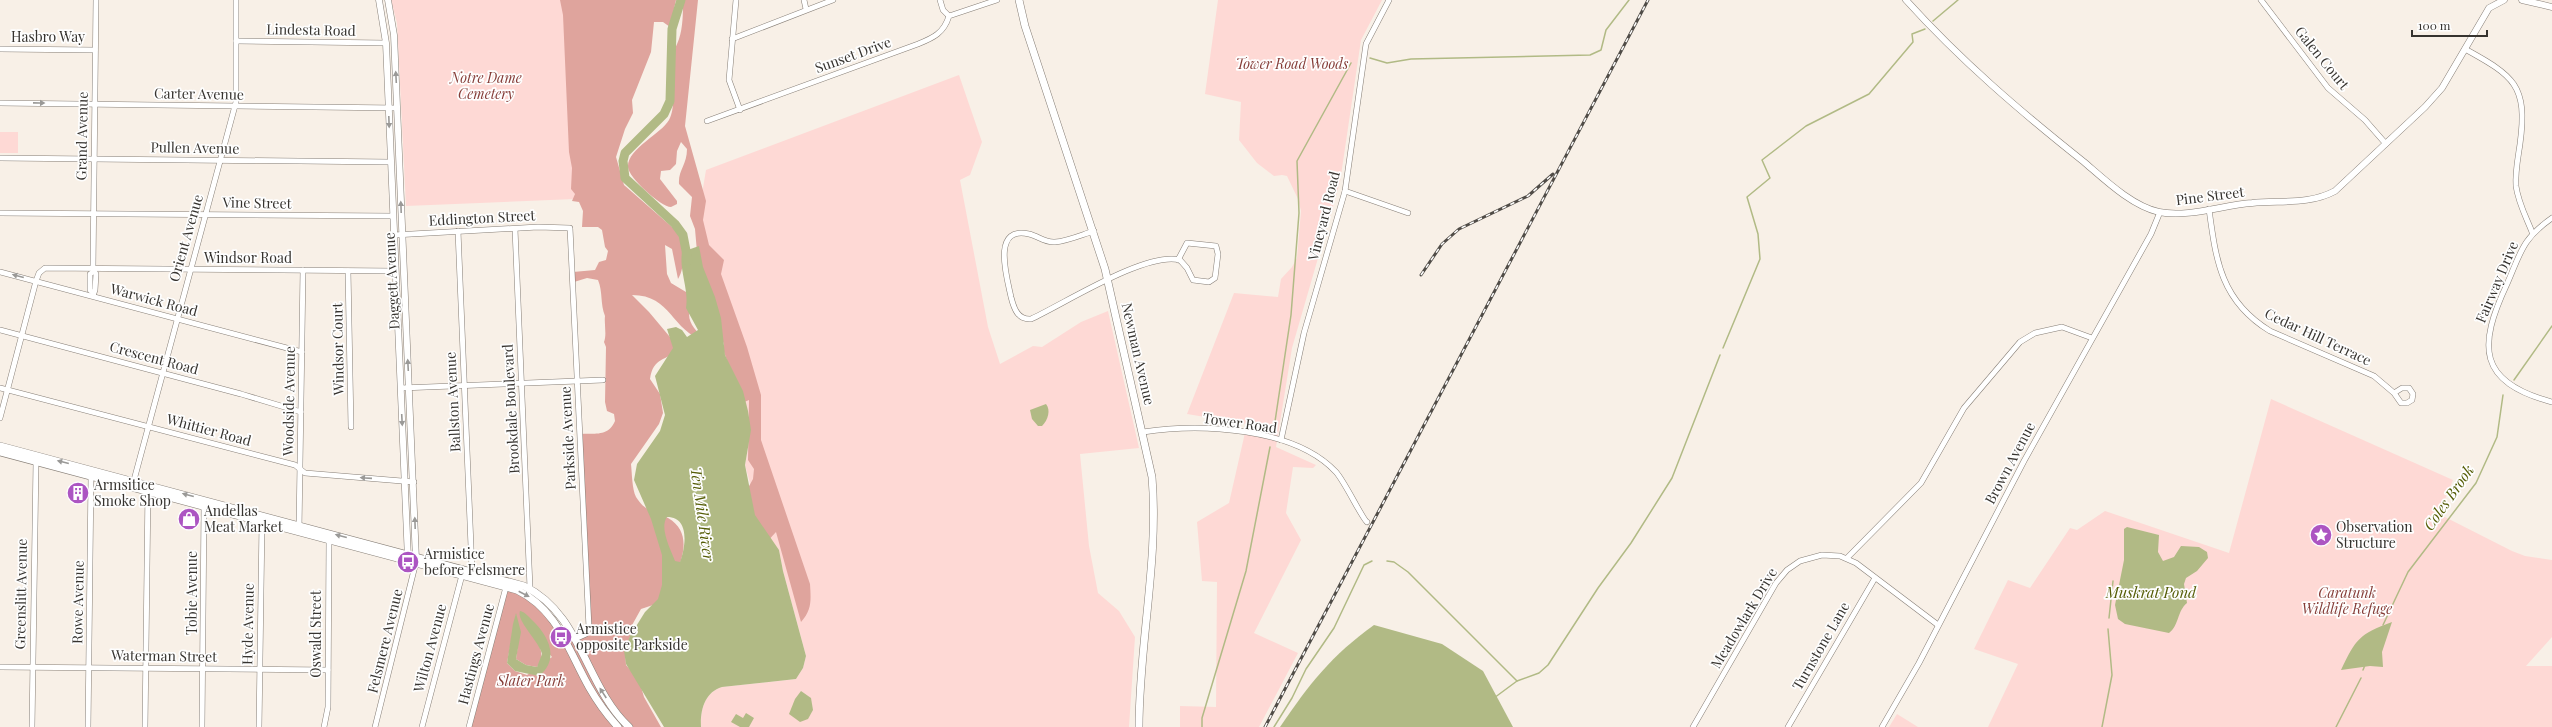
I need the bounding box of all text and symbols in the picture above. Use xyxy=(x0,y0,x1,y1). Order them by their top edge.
scale bar xyxy=(2412,12,2487,38)
text: 100 m xyxy=(2418,17,2451,33)
street label: Lindesta Road xyxy=(266,19,356,40)
street label: Galen Court xyxy=(2291,22,2354,94)
street label: Hasbro Way xyxy=(11,27,85,46)
street label: Sunset Drive xyxy=(812,32,894,77)
park label: Tower Road Woods xyxy=(1236,54,1349,73)
park label: Notre Dame Cemetery xyxy=(448,68,522,103)
one-way arrow xyxy=(392,71,399,83)
street label: Carter Avenue xyxy=(154,83,244,104)
street label: Grand Avenue xyxy=(71,91,92,181)
one-way arrow xyxy=(33,100,45,107)
one-way arrow xyxy=(386,116,392,129)
street label: Pullen Avenue xyxy=(150,137,240,158)
street label: Vineyard Road xyxy=(1303,169,1344,263)
street label: Pine Street xyxy=(2175,182,2246,209)
street label: Orient Avenue xyxy=(164,192,207,284)
street label: Vine Street xyxy=(221,192,293,213)
one-way arrow xyxy=(398,201,405,213)
street label: Eddington Street xyxy=(428,205,537,230)
street label: Daggett Avenue xyxy=(379,232,404,330)
street label: Fairway Drive xyxy=(2471,238,2522,326)
street label: Windsor Road xyxy=(203,248,292,267)
one-way arrow xyxy=(12,273,24,279)
street label: Warwick Road xyxy=(107,278,200,320)
street label: Windsor Court xyxy=(327,301,348,397)
street label: Newman Avenue xyxy=(1117,301,1159,407)
street label: Cedar Hill Terrace xyxy=(2262,304,2375,370)
street label: Crescent Road xyxy=(108,337,201,378)
street label: Brookdale Boulevard xyxy=(498,344,523,474)
street label: Woodside Avenue xyxy=(278,346,299,457)
street label: Ballston Avenue xyxy=(440,352,465,453)
one-way arrow xyxy=(405,359,412,371)
street label: Parkside Avenue xyxy=(555,386,580,490)
street label: Tower Road xyxy=(1202,408,1278,437)
street label: Whittier Road xyxy=(164,409,253,450)
one-way arrow xyxy=(399,414,406,426)
street label: Brown Avenue xyxy=(1980,418,2039,507)
one-way arrow xyxy=(56,459,68,465)
water label: Coles Brook xyxy=(2418,461,2478,534)
water label: Ten Mile River xyxy=(687,466,720,563)
place label: Armsitice Smoke Shop xyxy=(93,475,171,510)
one-way arrow xyxy=(360,475,372,482)
building icon: Armsitice Smoke Shop xyxy=(65,480,91,506)
one-way arrow xyxy=(182,492,194,498)
place label: Andellas Meat Market xyxy=(203,501,284,536)
shop icon: Andellas Meat Market xyxy=(176,506,202,532)
one-way arrow xyxy=(412,516,418,529)
place label: Observation Structure xyxy=(2336,517,2413,552)
place icon: Observation Structure xyxy=(2308,522,2334,548)
one-way arrow xyxy=(335,533,347,539)
street label: Greenslitt Avenue xyxy=(10,538,31,650)
place label: Armistice before Felsmere xyxy=(423,544,525,579)
bus stop icon: Armistice before Felsmere xyxy=(395,549,421,575)
street label: Tobie Avenue xyxy=(182,551,201,635)
street label: Rowe Avenue xyxy=(67,560,88,644)
street label: Meadowlark Drive xyxy=(1706,564,1781,672)
water label: Muskrat Pond xyxy=(2105,582,2197,602)
street label: Hyde Avenue xyxy=(237,583,258,665)
park label: Caratunk Wildlife Refuge xyxy=(2302,583,2392,618)
street label: Felsmere Avenue xyxy=(362,587,407,695)
street label: Oswald Street xyxy=(306,589,325,678)
one-way arrow xyxy=(518,591,530,597)
street label: Turnstone Lane xyxy=(1788,598,1854,693)
street label: Hastings Avenue xyxy=(453,601,498,706)
street label: Wilton Avenue xyxy=(408,602,450,695)
place label: Armistice opposite Parkside xyxy=(575,619,688,654)
bus stop icon: Armistice opposite Parkside xyxy=(548,624,574,650)
street label: Waterman Street xyxy=(110,645,218,666)
park label: Slater Park xyxy=(496,671,565,690)
one-way arrow xyxy=(599,688,607,698)

